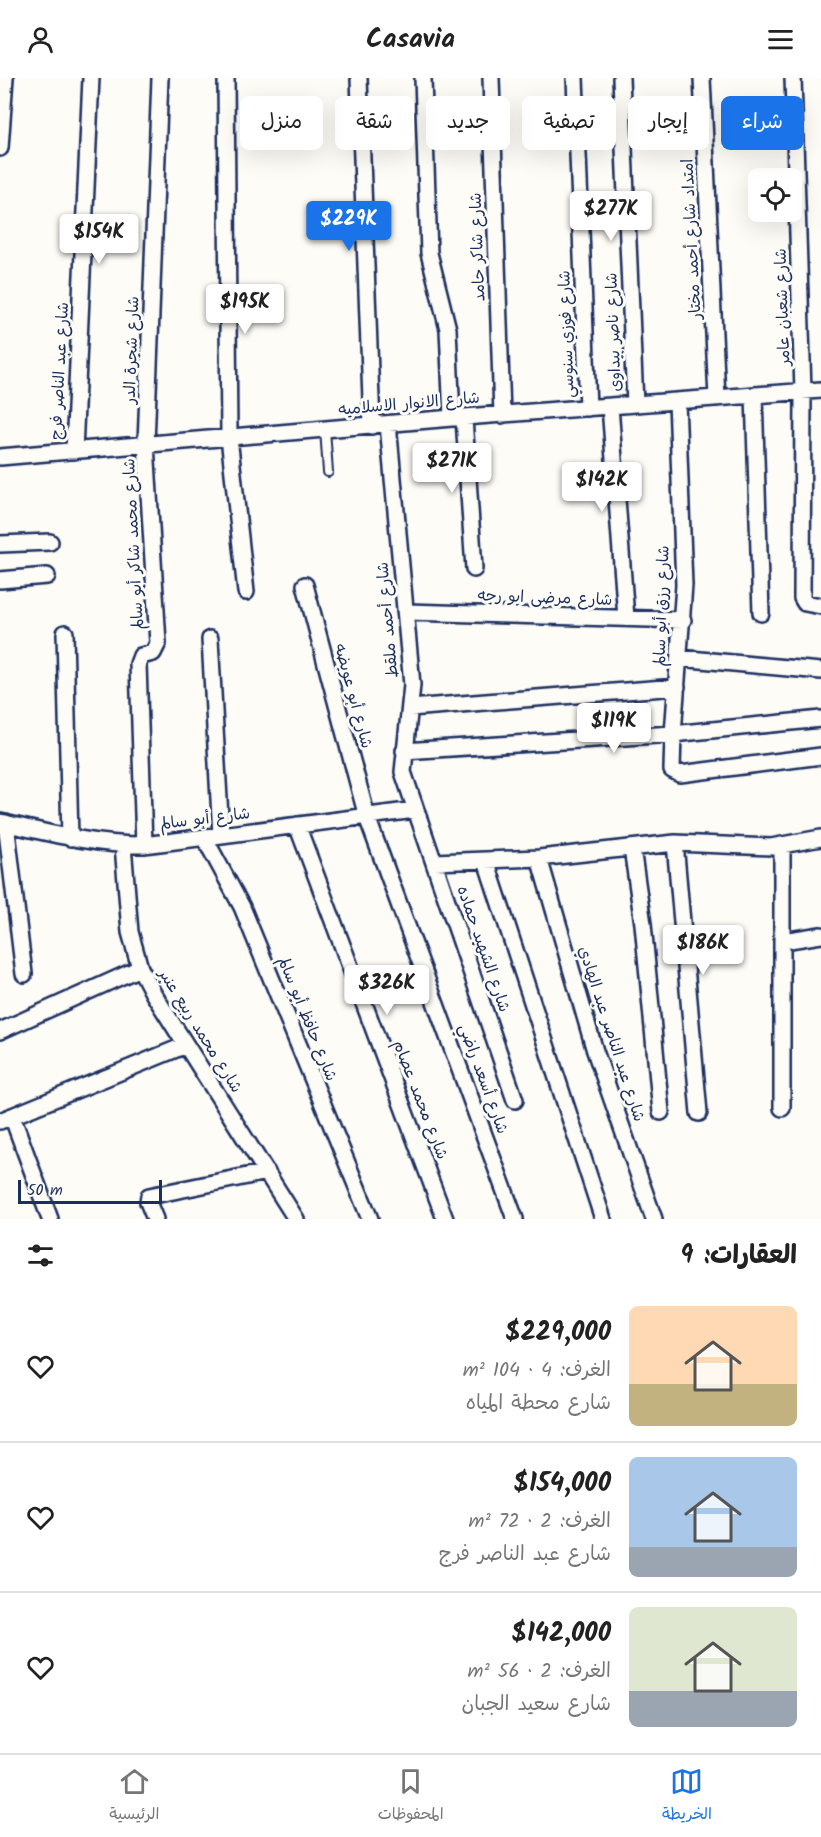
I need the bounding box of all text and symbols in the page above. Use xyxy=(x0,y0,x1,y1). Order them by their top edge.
text: Casavia xyxy=(366,18,455,61)
icon: person xyxy=(24,23,57,56)
icon: menu xyxy=(764,23,797,56)
chip: منزل xyxy=(240,96,323,150)
chip: شقة xyxy=(335,96,414,150)
chip: جديد xyxy=(426,96,510,150)
chip: تصفية xyxy=(522,96,616,150)
chip: إيجار xyxy=(628,96,709,150)
chip: شراء xyxy=(721,96,804,150)
street label: امتداد شارع أحمد مختار xyxy=(675,158,709,322)
map controls xyxy=(748,168,802,222)
button: locate xyxy=(748,168,802,222)
pin: $277K xyxy=(569,191,653,242)
street label: شارع شاكر حامد xyxy=(464,192,492,302)
text: $277K xyxy=(584,194,638,226)
pin: $229K xyxy=(307,201,391,252)
text: $229K xyxy=(320,204,378,236)
pin: $154K xyxy=(57,214,141,265)
text: $154K xyxy=(74,217,124,249)
street label: شارع شعبان عامر xyxy=(768,248,798,368)
street label: شارع فوزي سنوسي xyxy=(552,270,583,398)
street label: شارع ناصر بيداوى xyxy=(599,272,629,392)
pin: $195K xyxy=(203,284,287,335)
text: $195K xyxy=(220,287,270,319)
street label: شارع شجرة الدر xyxy=(118,296,146,406)
street label: شارع عبد الناصر فرج xyxy=(44,302,76,440)
street label: شارع الانوار الاسلاميه xyxy=(337,385,481,423)
pin: $271K xyxy=(410,443,494,494)
text: $271K xyxy=(426,446,478,478)
street label: شارع محمد شاكر أبو سالم xyxy=(117,458,151,630)
pin: $142K xyxy=(560,462,644,513)
text: $142K xyxy=(576,465,628,497)
street label: شارع رزق أبو سالم xyxy=(647,545,677,667)
street label: شارع أحمد ملقط xyxy=(370,561,406,679)
street label: شارع مرضى ابو رجه xyxy=(477,583,613,613)
street label: شارع أبو عويضه xyxy=(327,641,379,751)
pin: $119K xyxy=(572,703,656,754)
text: $119K xyxy=(591,706,637,738)
street label: شارع أبو سالم xyxy=(158,801,252,837)
street label: شارع الشهيد حماده xyxy=(450,882,516,1016)
pin: $186K xyxy=(661,925,745,976)
text: $186K xyxy=(677,928,729,960)
street label: شارع عبد الناصر عبد الهادي xyxy=(571,943,651,1125)
street label: شارع حافظ أبو سالم xyxy=(271,953,343,1085)
street label: شارع محمد ربيع عنبر xyxy=(151,962,248,1098)
pin: $326K xyxy=(345,965,429,1016)
text: $326K xyxy=(358,968,416,1000)
street label: شارع أسعد راضي xyxy=(451,1020,515,1138)
street label: شارع محمد عصام xyxy=(386,1037,454,1163)
scale bar xyxy=(18,1177,162,1204)
text: 50 m xyxy=(27,1178,63,1203)
text: العقارات: 9 xyxy=(680,1235,797,1277)
icon: filters xyxy=(24,1239,57,1272)
text: $229,000 xyxy=(505,1312,611,1354)
icon: home xyxy=(677,1330,749,1402)
icon: heart xyxy=(24,1350,57,1383)
text: الغرف: 4 · 104 m² xyxy=(463,1355,611,1387)
text: شارع محطة المياه xyxy=(466,1388,611,1420)
text: $154,000 xyxy=(514,1463,611,1505)
icon: home xyxy=(677,1481,749,1553)
icon: heart xyxy=(24,1501,57,1534)
text: الغرف: 2 · 72 m² xyxy=(469,1506,611,1538)
text: شارع عبد الناصر فرج xyxy=(439,1539,611,1571)
text: $142,000 xyxy=(512,1613,611,1655)
icon: home xyxy=(677,1631,749,1703)
icon: heart xyxy=(24,1651,57,1684)
text: الغرف: 2 · 56 m² xyxy=(468,1656,611,1688)
text: شارع سعيد الجبان xyxy=(462,1689,611,1721)
tab: الرئيسية xyxy=(109,1765,159,1828)
tab: المحفوظات xyxy=(378,1765,444,1828)
tab: الخريطة xyxy=(662,1765,712,1828)

